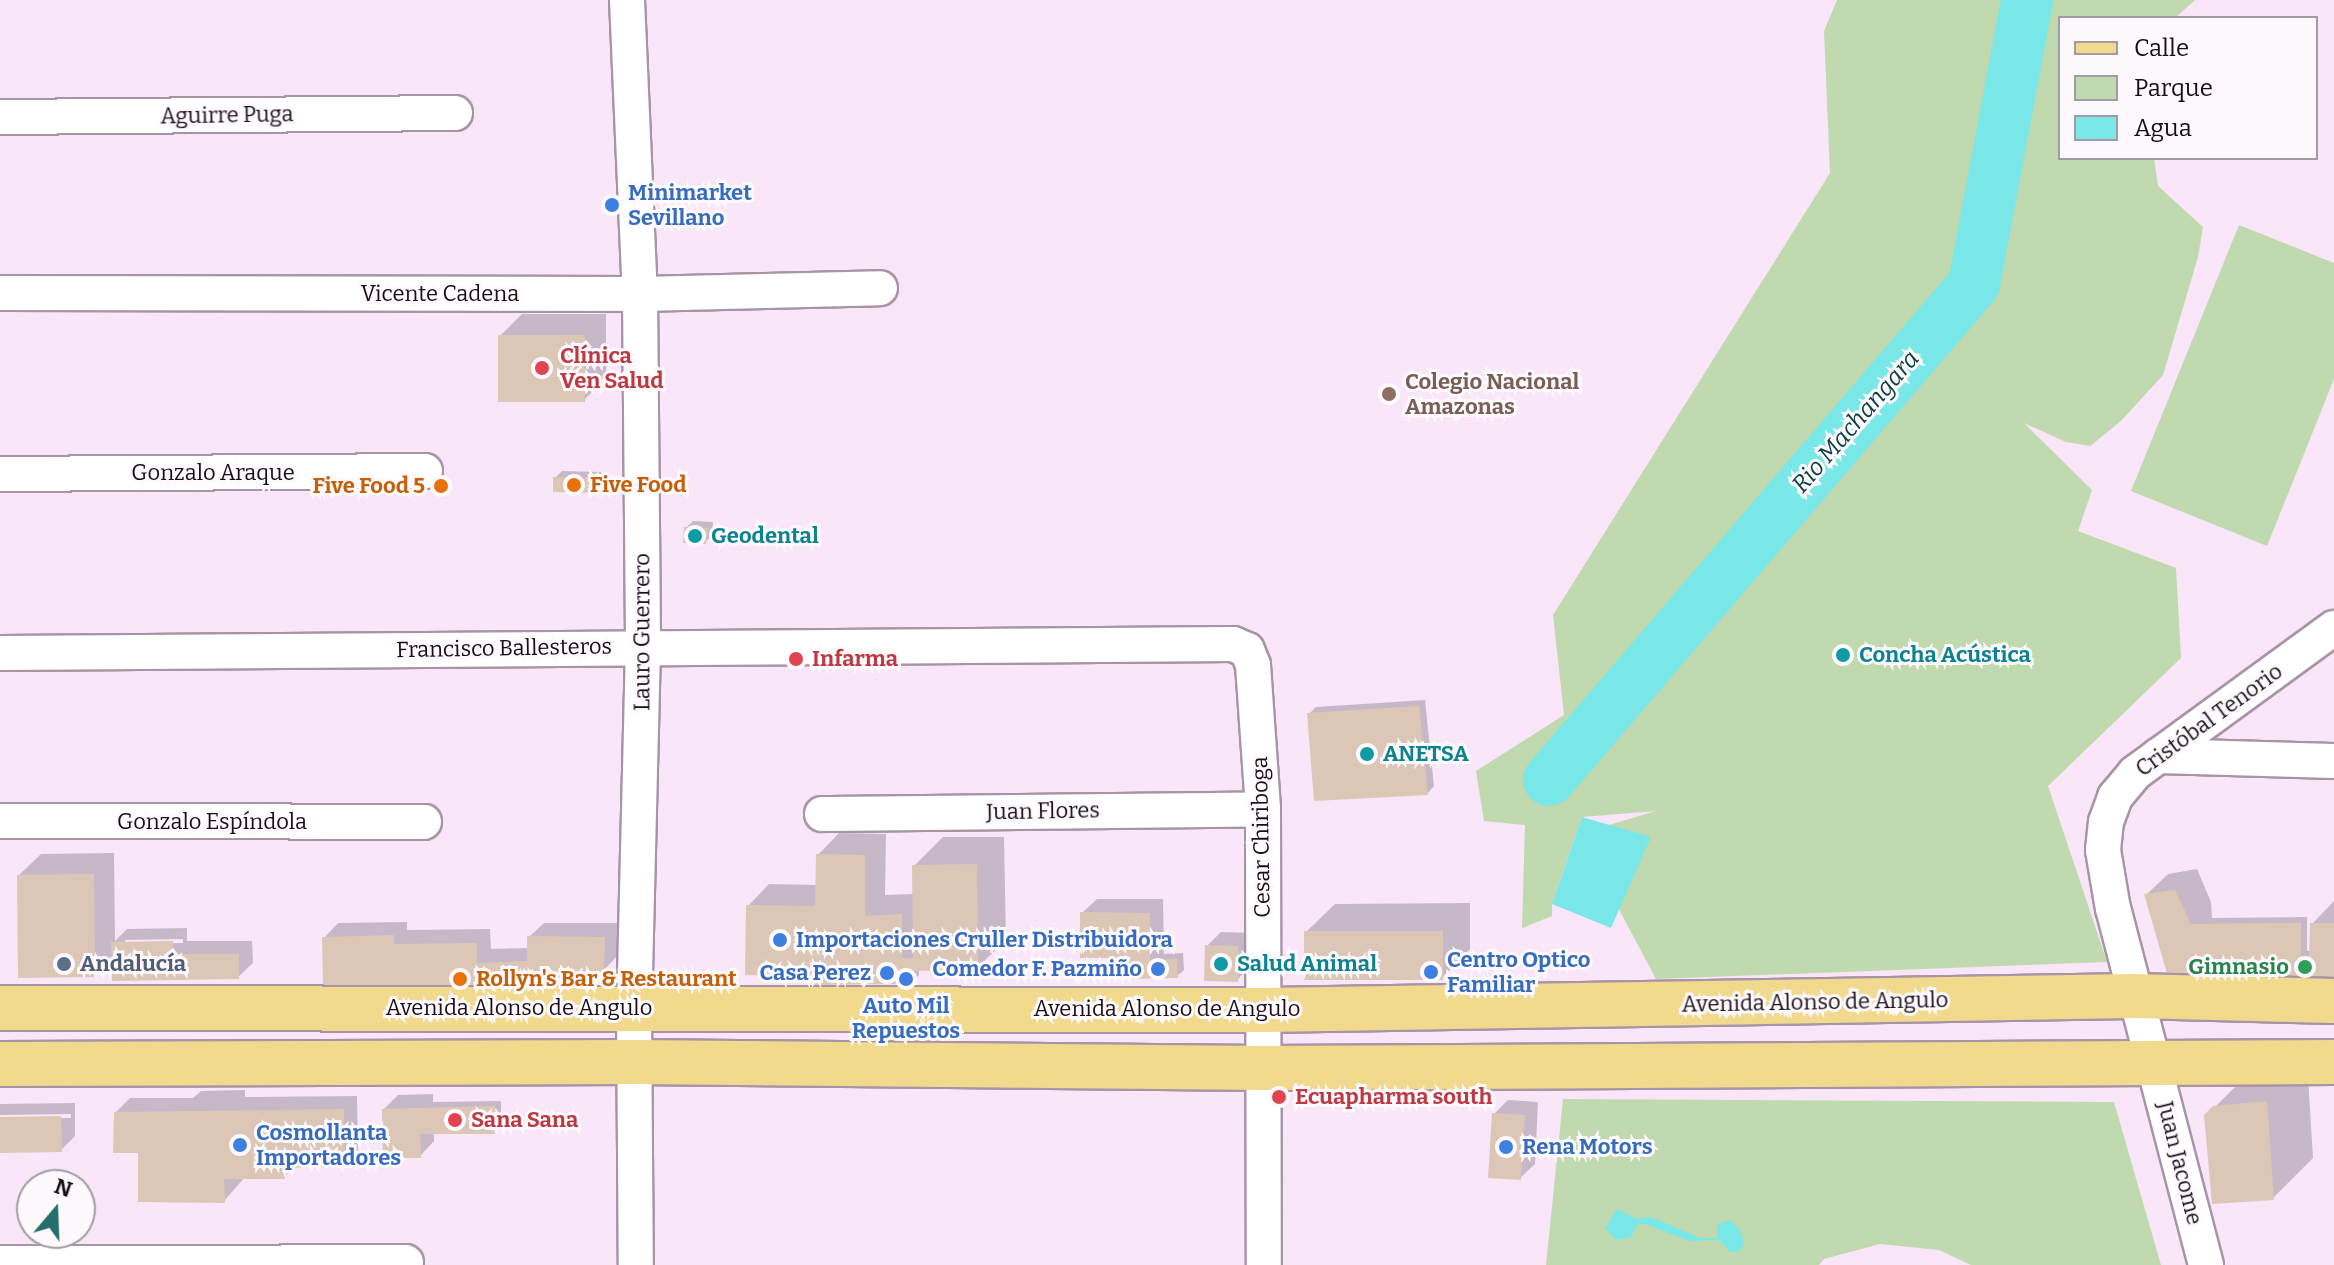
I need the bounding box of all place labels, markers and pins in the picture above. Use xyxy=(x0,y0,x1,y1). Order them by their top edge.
place label: Minimarket Sevillano xyxy=(628,179,752,230)
marker: Minimarket Sevillano xyxy=(603,196,621,214)
place label: Clínica Ven Salud xyxy=(560,342,664,394)
marker: Clínica Ven Salud xyxy=(531,357,553,379)
place label: Colegio Nacional Amazonas xyxy=(1405,368,1579,420)
marker: Colegio Nacional Amazonas xyxy=(1380,385,1398,403)
place label: Five Food xyxy=(590,472,687,498)
place label: Five Food 5 xyxy=(312,473,425,499)
marker: Five Food xyxy=(565,476,583,494)
marker: Five Food 5 xyxy=(432,477,450,495)
place label: Geodental xyxy=(711,523,819,549)
marker: Geodental xyxy=(686,527,704,545)
place label: Concha Acústica xyxy=(1859,642,2031,668)
place label: Infarma xyxy=(812,646,898,672)
marker: Concha Acústica xyxy=(1834,646,1852,664)
marker: Infarma xyxy=(787,650,805,668)
place label: ANETSA xyxy=(1383,741,1469,767)
marker: ANETSA xyxy=(1358,745,1376,763)
place label: Importaciones Cruller Distribuidora xyxy=(796,927,1173,953)
marker: Importaciones Cruller Distribuidora xyxy=(771,931,789,949)
place label: Centro Optico Familiar xyxy=(1447,946,1591,998)
place label: Andalucía xyxy=(80,951,186,977)
place label: Salud Animal xyxy=(1237,951,1377,977)
place label: Gimnasio xyxy=(2188,954,2289,980)
marker: Andalucía xyxy=(55,955,73,973)
marker: Salud Animal xyxy=(1212,955,1230,973)
place label: Comedor F. Pazmiño xyxy=(932,956,1142,982)
marker: Gimnasio xyxy=(2296,958,2314,976)
place label: Casa Perez xyxy=(760,960,871,986)
marker: Comedor F. Pazmiño xyxy=(1149,960,1167,978)
marker: Centro Optico Familiar xyxy=(1422,963,1440,981)
marker: Casa Perez xyxy=(878,964,896,982)
place label: Rollyn's Bar & Restaurant xyxy=(476,966,737,992)
marker: Rollyn's Bar & Restaurant xyxy=(451,970,469,988)
marker: Auto Mil Repuestos xyxy=(897,970,915,988)
place label: Auto Mil Repuestos xyxy=(852,992,960,1044)
place label: Ecuapharma south xyxy=(1295,1084,1492,1110)
marker: Ecuapharma south xyxy=(1270,1088,1288,1106)
place label: Sana Sana xyxy=(471,1107,578,1133)
marker: Sana Sana xyxy=(446,1111,464,1129)
place label: Cosmollanta Importadores xyxy=(256,1119,401,1170)
place label: Rena Motors xyxy=(1522,1134,1652,1160)
marker: Cosmollanta Importadores xyxy=(231,1136,249,1154)
marker: Rena Motors xyxy=(1497,1138,1515,1156)

